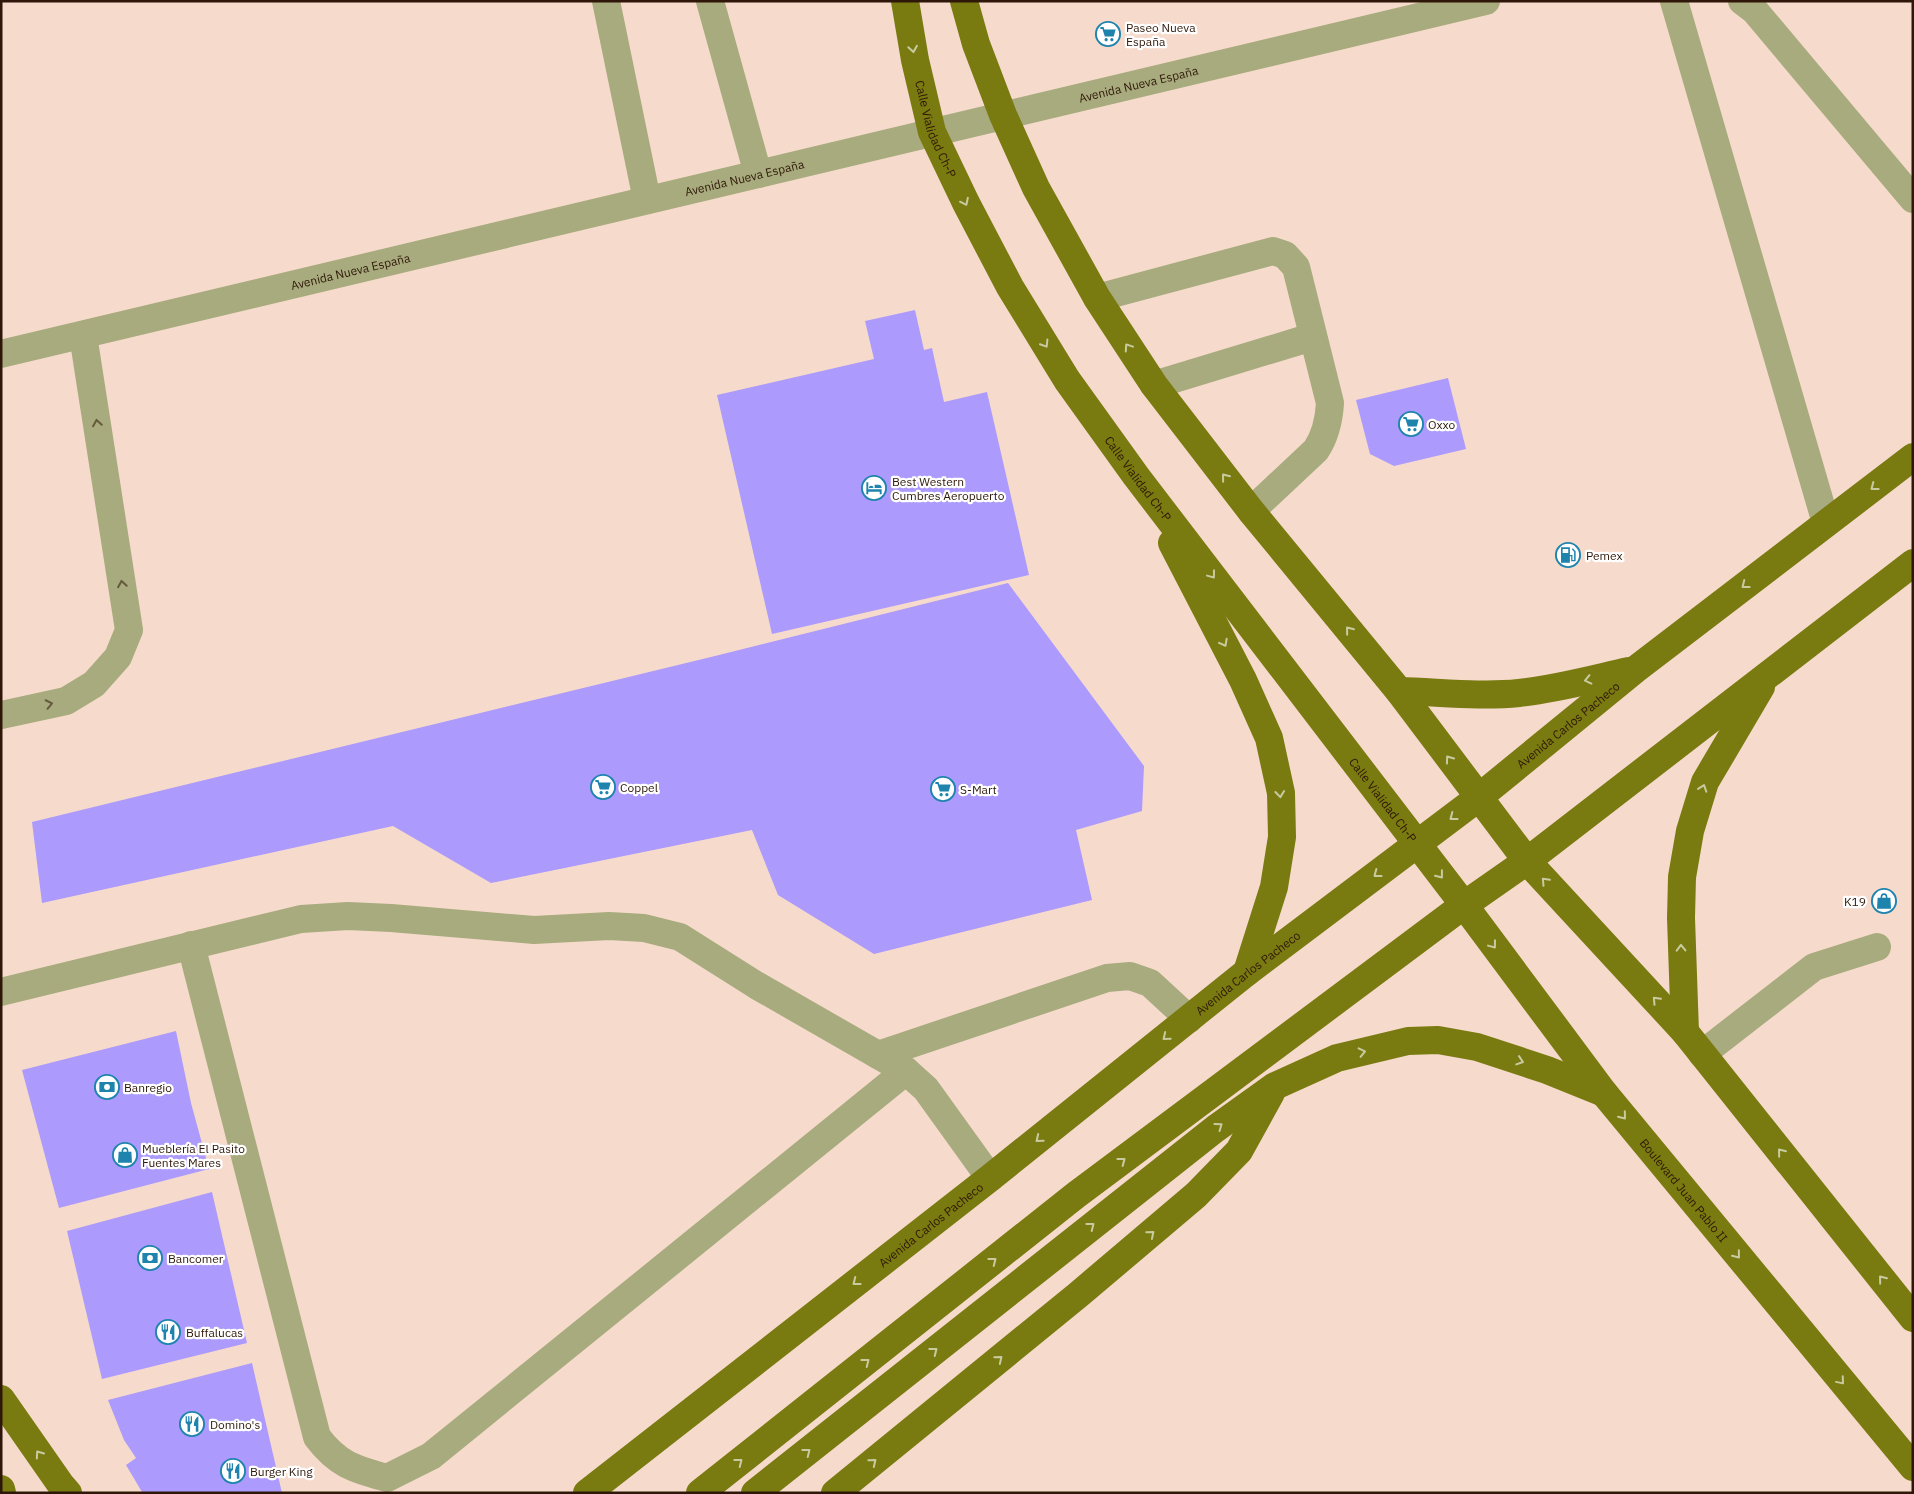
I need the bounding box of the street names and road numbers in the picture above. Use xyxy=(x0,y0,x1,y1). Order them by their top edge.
street label: Avenida Nueva España xyxy=(1077,62,1200,105)
street label: Calle Vialidad Ch-P xyxy=(913,79,960,180)
street label: Avenida Nueva España xyxy=(683,156,806,199)
street label: Avenida Nueva España xyxy=(289,249,412,292)
street label: Calle Vialidad Ch-P xyxy=(1102,433,1175,524)
street label: Avenida Carlos Pacheco xyxy=(1513,678,1623,771)
street label: Calle Vialidad Ch-P xyxy=(1346,754,1420,845)
street label: Avenida Carlos Pacheco xyxy=(1192,927,1303,1018)
street label: Boulevard Juan Pablo II xyxy=(1637,1135,1731,1245)
street label: Avenida Carlos Pacheco xyxy=(875,1179,986,1270)

